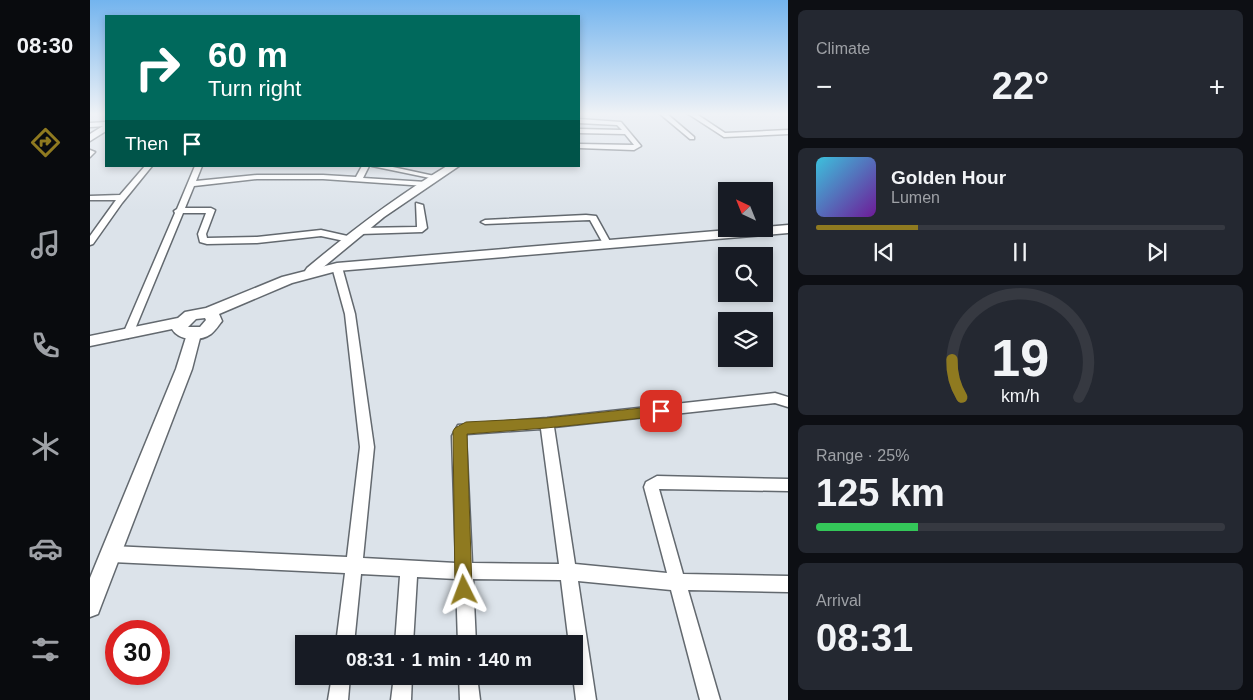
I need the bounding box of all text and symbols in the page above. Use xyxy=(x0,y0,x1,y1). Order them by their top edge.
text: 08:30 xyxy=(17,33,73,58)
icon: right xyxy=(125,35,190,100)
text: 60 m xyxy=(208,35,288,74)
text: Climate xyxy=(816,40,870,57)
text: 22° xyxy=(992,65,1049,107)
text: − xyxy=(816,71,832,102)
text: + xyxy=(1209,71,1225,102)
text: Turn right xyxy=(208,76,301,101)
icon: directions xyxy=(28,125,63,160)
icon: arrive xyxy=(178,130,206,158)
text: Then xyxy=(125,133,168,154)
text: Golden Hour xyxy=(891,167,1006,188)
north arrow xyxy=(718,182,772,238)
map controls xyxy=(718,182,773,367)
text: Lumen xyxy=(891,189,940,206)
icon: music xyxy=(28,227,63,262)
icon: previous xyxy=(870,238,898,266)
icon: pause xyxy=(1006,238,1034,266)
icon: next xyxy=(1143,238,1171,266)
button: search xyxy=(718,247,773,302)
button: layers xyxy=(718,312,773,367)
icon: phone xyxy=(28,328,63,363)
text: 19 xyxy=(992,329,1049,387)
text: km/h xyxy=(1001,386,1040,406)
pin xyxy=(640,390,682,432)
icon: arrive xyxy=(647,397,675,425)
icon: climate xyxy=(28,429,63,464)
text: Range · 25% xyxy=(816,447,909,464)
text: 125 km xyxy=(816,472,945,514)
icon: car xyxy=(28,531,63,566)
position arrow xyxy=(437,563,489,615)
text: Arrival xyxy=(816,592,861,609)
text: 08:31 xyxy=(816,617,913,659)
speed limit sign: 30 xyxy=(105,620,170,685)
icon: filters xyxy=(28,632,63,667)
text: 08:31 · 1 min · 140 m xyxy=(346,649,532,670)

